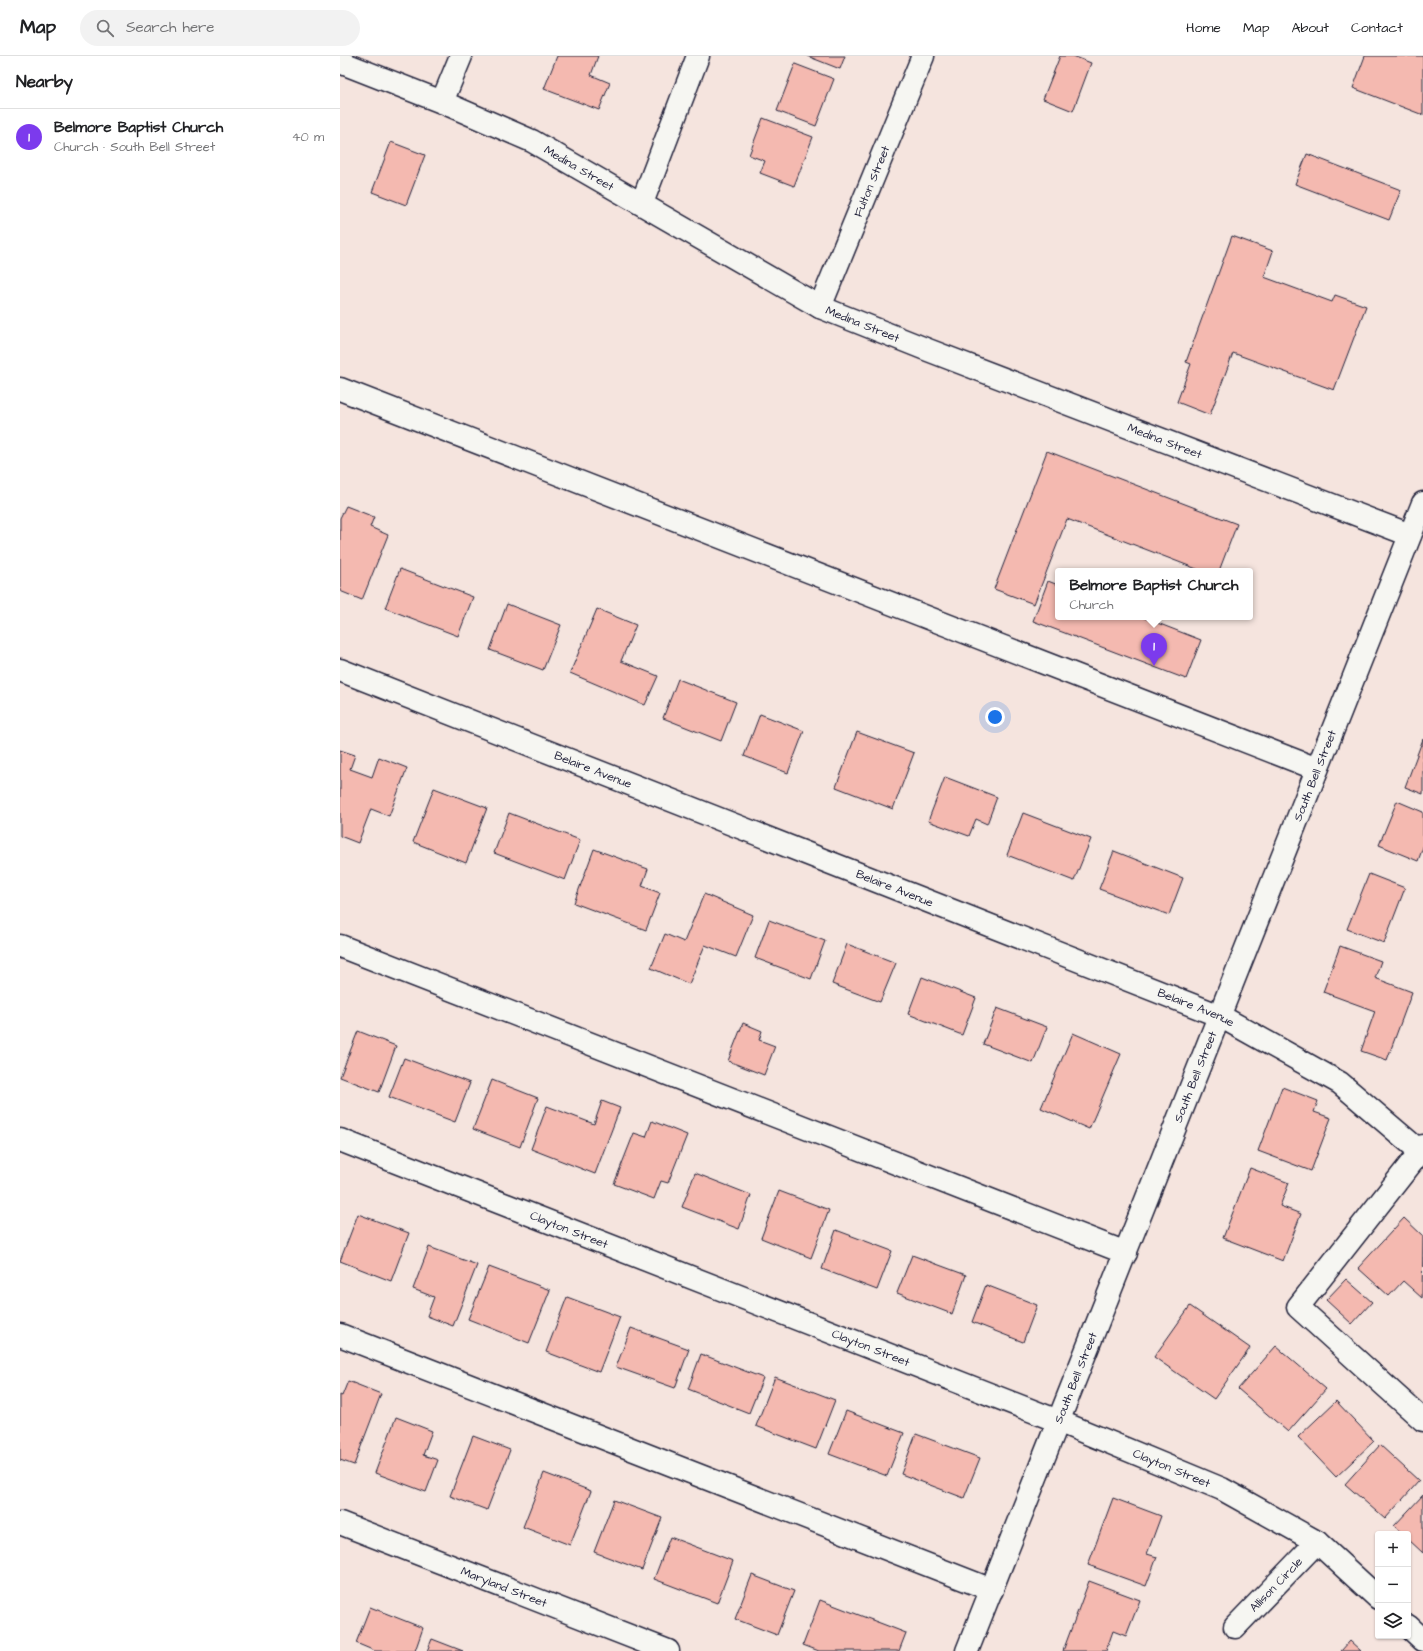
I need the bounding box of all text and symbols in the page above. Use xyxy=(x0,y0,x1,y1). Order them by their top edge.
search box xyxy=(80,10,360,46)
text: Map xyxy=(20,14,56,41)
icon: search xyxy=(94,17,116,39)
text: Search here xyxy=(126,17,215,38)
text: Home xyxy=(1186,18,1221,38)
text: Map xyxy=(1243,18,1269,38)
text: About xyxy=(1291,18,1329,38)
text: Contact xyxy=(1351,18,1403,38)
text: Nearby xyxy=(16,70,73,94)
text: Belmore Baptist Church xyxy=(54,117,223,138)
text: 1 xyxy=(28,128,30,146)
text: 40 m xyxy=(292,128,324,146)
text: Church · South Bell Street xyxy=(54,138,215,156)
street label: Medina Street xyxy=(541,141,617,195)
street label: Fulton Street xyxy=(849,143,894,219)
street label: Medina Street xyxy=(823,302,902,346)
street label: Medina Street xyxy=(1125,419,1205,463)
popup xyxy=(1055,568,1253,620)
text: Belmore Baptist Church xyxy=(1069,575,1239,596)
text: Church xyxy=(1069,596,1114,614)
pin: 1 xyxy=(1141,633,1167,666)
your location xyxy=(985,707,1005,727)
street label: South Bell Street xyxy=(1289,727,1341,824)
street label: Belaire Avenue xyxy=(552,747,635,793)
street label: Belaire Avenue xyxy=(853,865,936,911)
street label: Belaire Avenue xyxy=(1155,984,1238,1031)
street label: South Bell Street xyxy=(1169,1028,1221,1125)
street label: Clayton Street xyxy=(528,1207,611,1253)
street label: Clayton Street xyxy=(829,1325,912,1371)
street label: South Bell Street xyxy=(1050,1329,1101,1426)
street label: Clayton Street xyxy=(1130,1444,1213,1492)
map controls xyxy=(1375,1531,1411,1639)
button: + xyxy=(1375,1531,1411,1567)
street label: Allison Circle xyxy=(1246,1553,1307,1616)
street label: Maryland Street xyxy=(458,1562,550,1612)
button: − xyxy=(1375,1567,1411,1603)
button: layers xyxy=(1375,1603,1411,1639)

